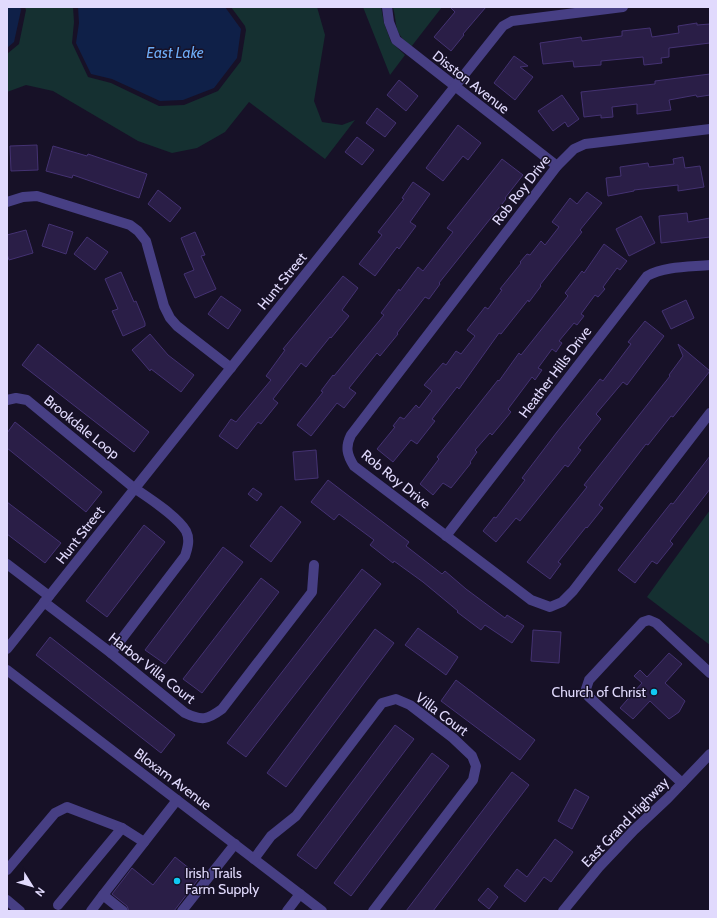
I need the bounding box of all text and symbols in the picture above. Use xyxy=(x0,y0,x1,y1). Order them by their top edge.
water label: East Lake xyxy=(146,44,204,62)
street label: Disston Avenue xyxy=(429,46,513,118)
street label: Rob Roy Drive xyxy=(488,151,554,229)
street label: Hunt Street xyxy=(253,248,311,313)
street label: Heather Hills Drive xyxy=(515,323,595,421)
street label: Brookdale Loop xyxy=(41,391,124,463)
street label: Rob Roy Drive xyxy=(358,446,434,512)
street label: Hunt Street xyxy=(52,502,108,568)
street label: Harbor Villa Court xyxy=(105,629,199,708)
place label: Church of Christ xyxy=(552,683,646,701)
marker: Church of Christ xyxy=(649,687,659,697)
street label: Villa Court xyxy=(412,688,472,740)
street label: Bloxam Avenue xyxy=(131,744,215,814)
street label: East Grand Highway xyxy=(578,773,672,871)
place label: Irish Trails Farm Supply xyxy=(185,864,259,898)
north arrow xyxy=(12,866,52,906)
marker: Irish Trails Farm Supply xyxy=(172,876,182,886)
text: N xyxy=(32,885,48,899)

